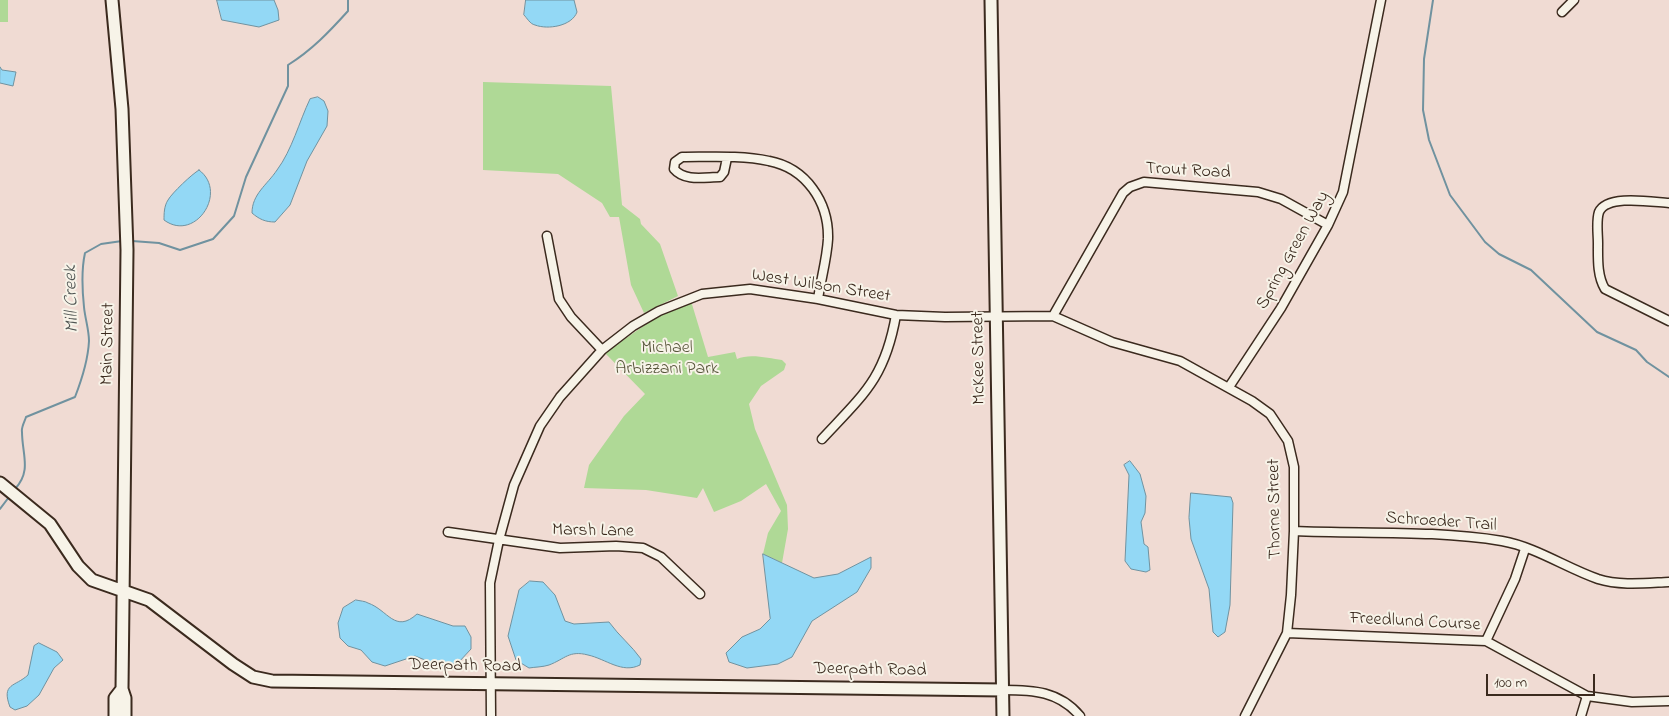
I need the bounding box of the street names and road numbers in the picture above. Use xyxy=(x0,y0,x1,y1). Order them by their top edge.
street label: Trout Road xyxy=(1145,159,1231,185)
street label: Spring Green Way xyxy=(1253,188,1335,314)
street label: West Wilson Street xyxy=(750,265,892,309)
street label: Main Street xyxy=(97,303,121,385)
street label: McKee Street xyxy=(968,311,992,405)
street label: Thorne Street xyxy=(1264,459,1288,559)
street label: Schroeder Trail xyxy=(1385,508,1497,538)
street label: Marsh Lane xyxy=(552,520,634,544)
street label: Freedlund Course xyxy=(1349,609,1481,637)
street label: Deerpath Road xyxy=(408,655,522,679)
street label: Deerpath Road xyxy=(813,659,927,683)

